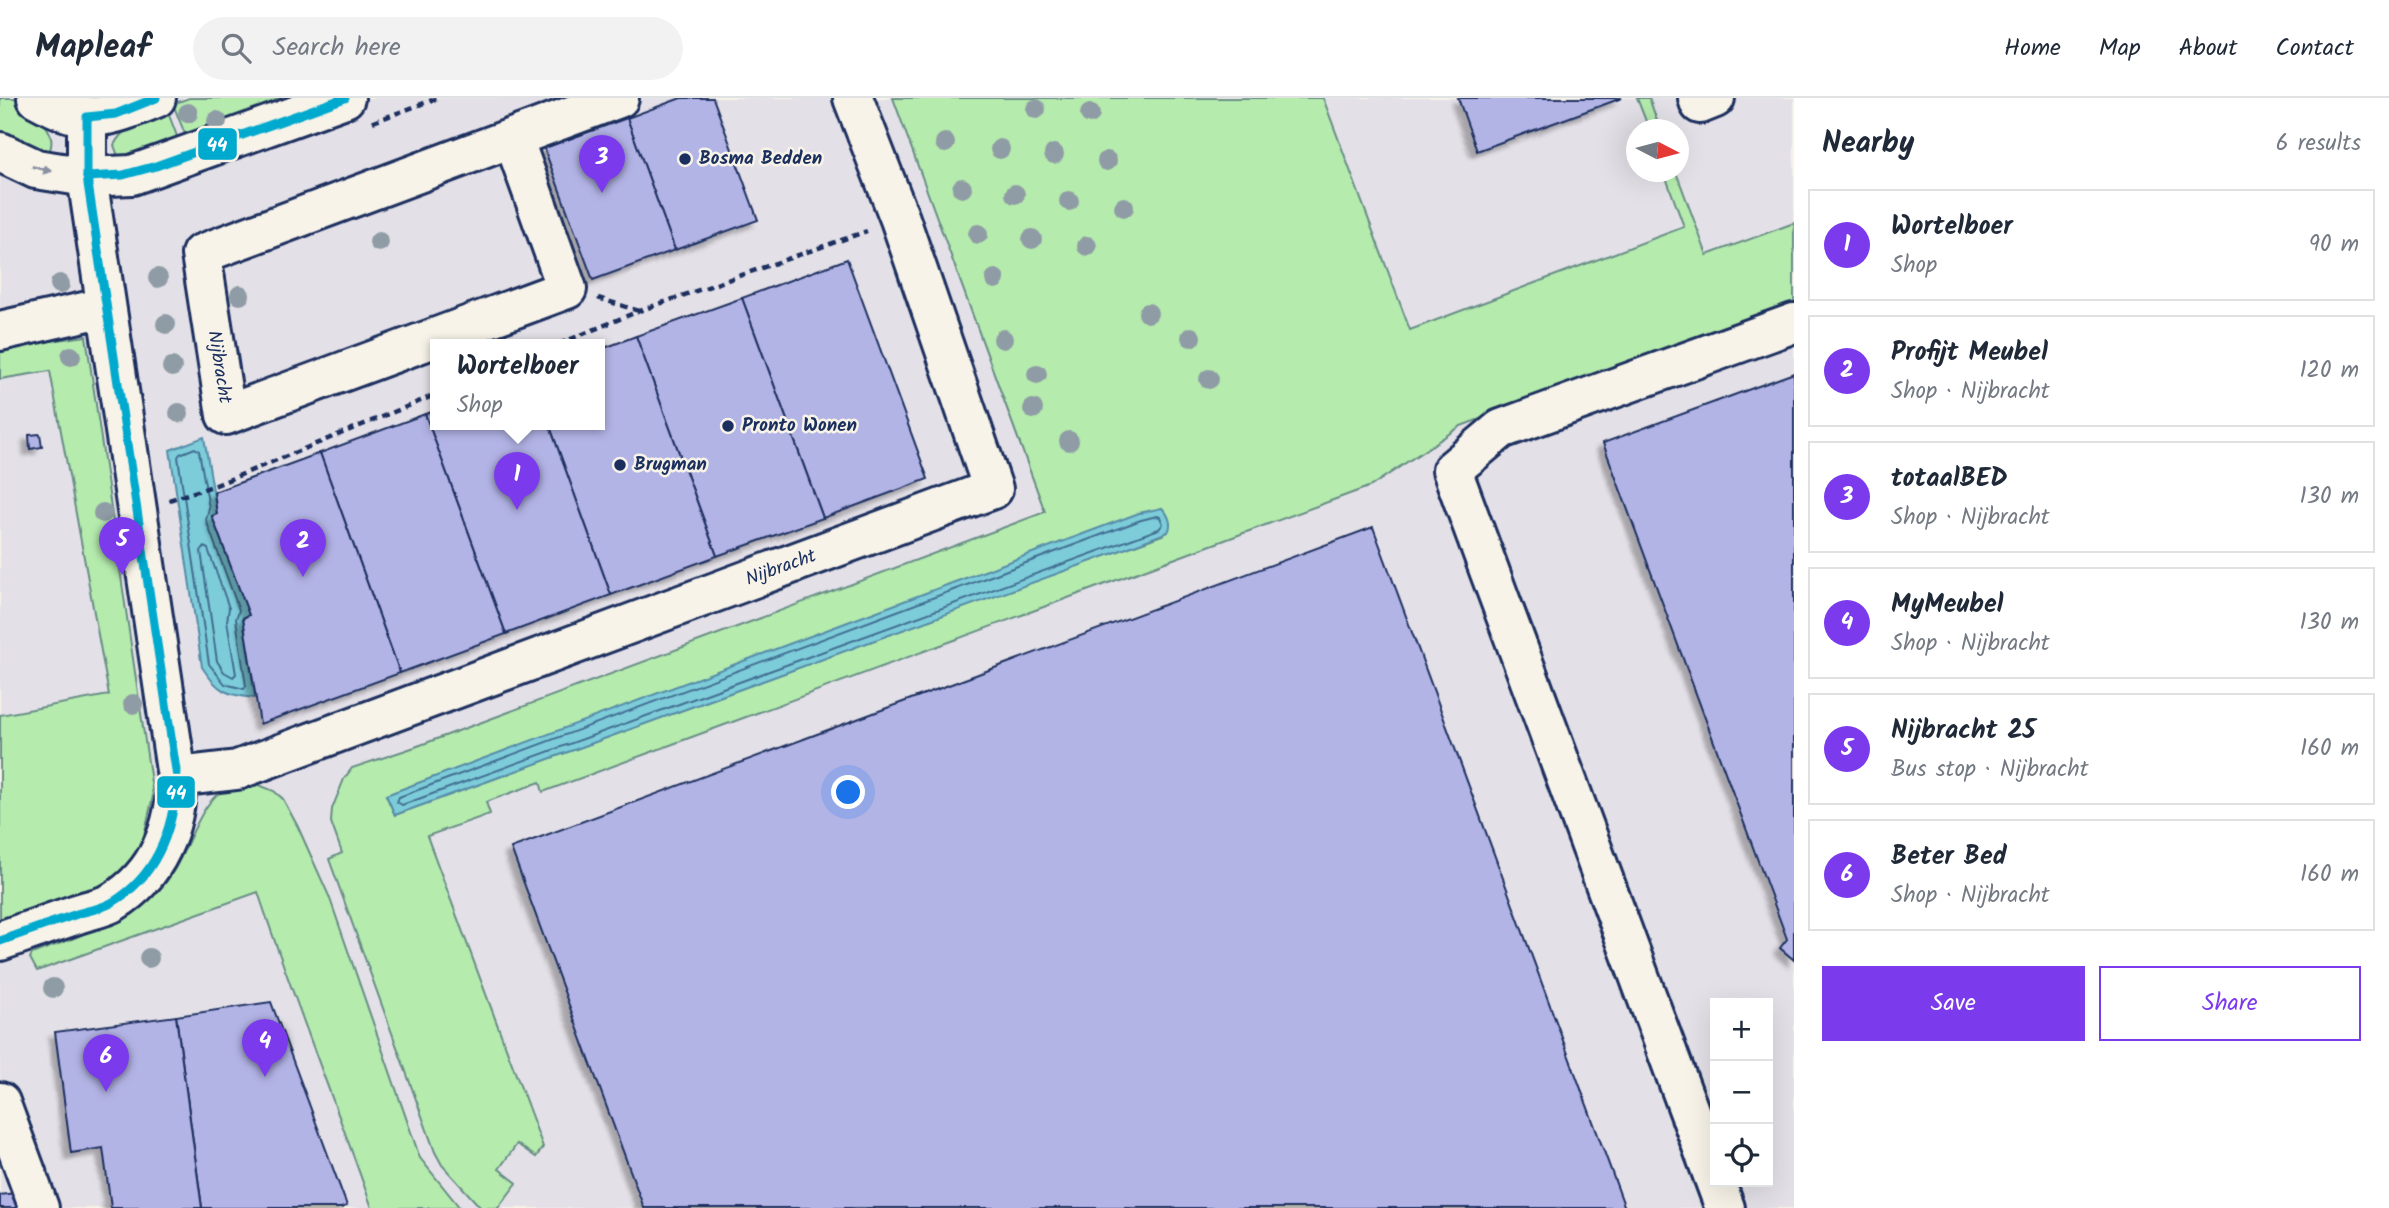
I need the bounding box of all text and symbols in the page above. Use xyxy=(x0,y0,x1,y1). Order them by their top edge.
search box xyxy=(193,17,683,80)
text: Mapleaf xyxy=(35,22,151,75)
text: Search here xyxy=(273,27,401,69)
icon: search xyxy=(217,29,255,67)
text: Home xyxy=(2004,29,2061,68)
text: Map xyxy=(2099,29,2141,68)
text: About xyxy=(2179,29,2237,68)
text: Contact xyxy=(2275,29,2354,68)
north arrow xyxy=(1626,119,1689,182)
text: Nearby xyxy=(1822,120,1914,168)
text: 6 results xyxy=(2276,126,2361,162)
line badge: 44 xyxy=(197,127,238,161)
text: 44 xyxy=(207,131,228,161)
pin: 3 xyxy=(579,135,625,193)
place label: Bosma Bedden xyxy=(699,144,822,174)
marker: Bosma Bedden xyxy=(677,151,693,167)
one-way arrow xyxy=(31,164,53,175)
text: Wortelboer xyxy=(1891,206,2013,248)
text: 1 xyxy=(1844,227,1850,263)
text: 90 m xyxy=(2309,227,2359,263)
text: Shop xyxy=(1891,248,1937,284)
street label: Nijbracht xyxy=(198,328,240,406)
text: Profijt Meubel xyxy=(1891,332,2048,374)
popup xyxy=(430,339,605,430)
text: Wortelboer xyxy=(457,346,578,388)
text: 2 xyxy=(1840,353,1854,389)
text: 120 m xyxy=(2299,353,2359,389)
text: Shop · Nijbracht xyxy=(1891,374,2050,410)
text: Shop xyxy=(457,388,503,424)
place label: Pronto Wonen xyxy=(742,411,857,441)
marker: Pronto Wonen xyxy=(720,418,736,434)
place label: Brugman xyxy=(634,450,707,480)
pin: 1 xyxy=(494,452,540,510)
marker: Brugman xyxy=(612,457,628,473)
text: totaalBED xyxy=(1891,458,2008,500)
text: 3 xyxy=(1841,479,1853,515)
text: 130 m xyxy=(2300,479,2359,515)
text: Shop · Nijbracht xyxy=(1891,500,2050,536)
pin: 5 xyxy=(99,517,145,575)
pin: 2 xyxy=(280,519,326,577)
street label: Nijbracht xyxy=(741,541,821,595)
text: MyMeubel xyxy=(1891,584,2004,626)
text: 4 xyxy=(1841,605,1853,641)
text: 130 m xyxy=(2300,605,2359,641)
text: Shop · Nijbracht xyxy=(1891,626,2050,662)
text: Nijbracht 25 xyxy=(1891,710,2036,752)
text: 5 xyxy=(1841,731,1853,767)
text: 160 m xyxy=(2300,731,2359,767)
text: Bus stop · Nijbracht xyxy=(1891,752,2089,788)
line badge: 44 xyxy=(156,775,196,809)
your location xyxy=(831,775,865,809)
text: 44 xyxy=(166,779,187,809)
text: Beter Bed xyxy=(1891,836,2007,878)
text: 6 xyxy=(1841,857,1853,893)
text: 160 m xyxy=(2300,857,2359,893)
text: Shop · Nijbracht xyxy=(1891,878,2050,914)
button: Save xyxy=(1822,966,2085,1041)
button: Share xyxy=(2099,966,2361,1041)
map controls xyxy=(1710,998,1773,1187)
button: + xyxy=(1710,998,1773,1061)
pin: 4 xyxy=(242,1019,288,1077)
pin: 6 xyxy=(83,1034,129,1092)
button: − xyxy=(1710,1061,1773,1124)
button: locate xyxy=(1710,1124,1773,1187)

